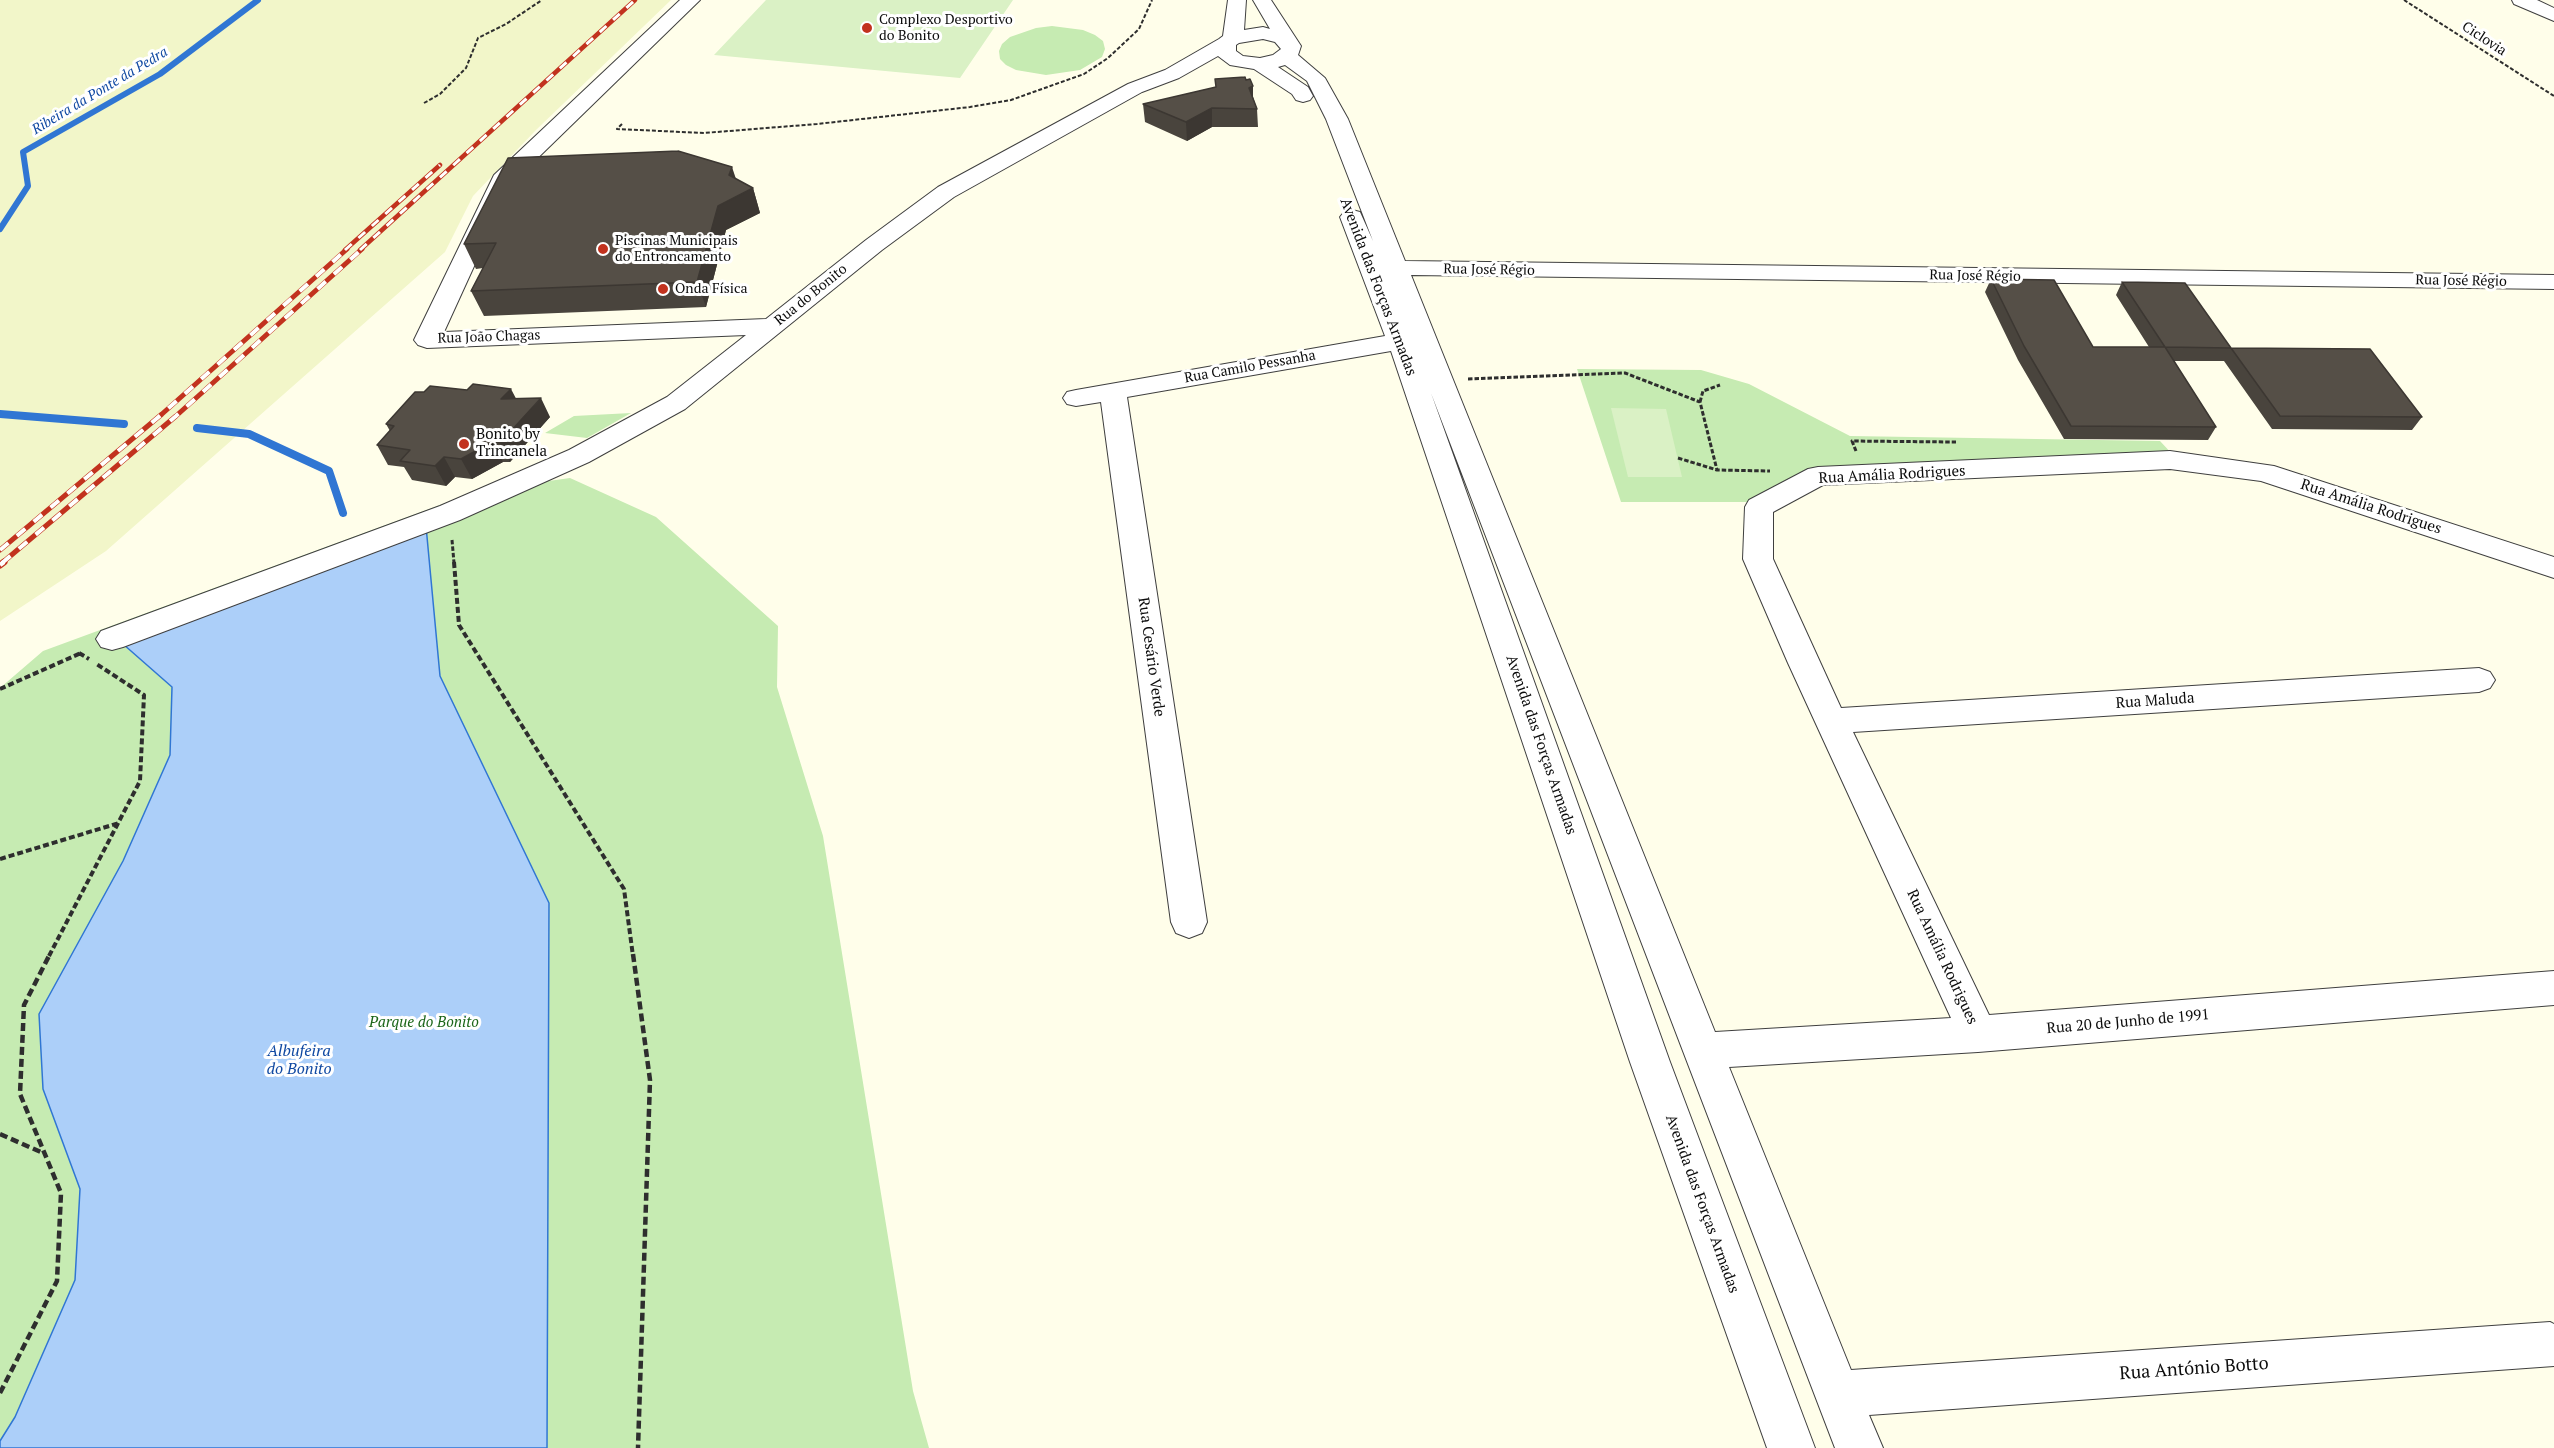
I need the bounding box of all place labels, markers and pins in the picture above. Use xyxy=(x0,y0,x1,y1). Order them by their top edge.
place label: Complexo Desportivo do Bonito xyxy=(879,12,1013,44)
marker: Complexo Desportivo do Bonito xyxy=(860,21,874,35)
place label: Piscinas Municipais do Entroncamento xyxy=(615,233,738,266)
marker: Piscinas Municipais do Entroncamento xyxy=(596,242,610,256)
place label: Onda Física xyxy=(675,281,748,297)
marker: Onda Física xyxy=(656,282,670,296)
place label: Bonito by Trincanela xyxy=(476,426,547,461)
marker: Bonito by Trincanela xyxy=(457,437,471,451)

